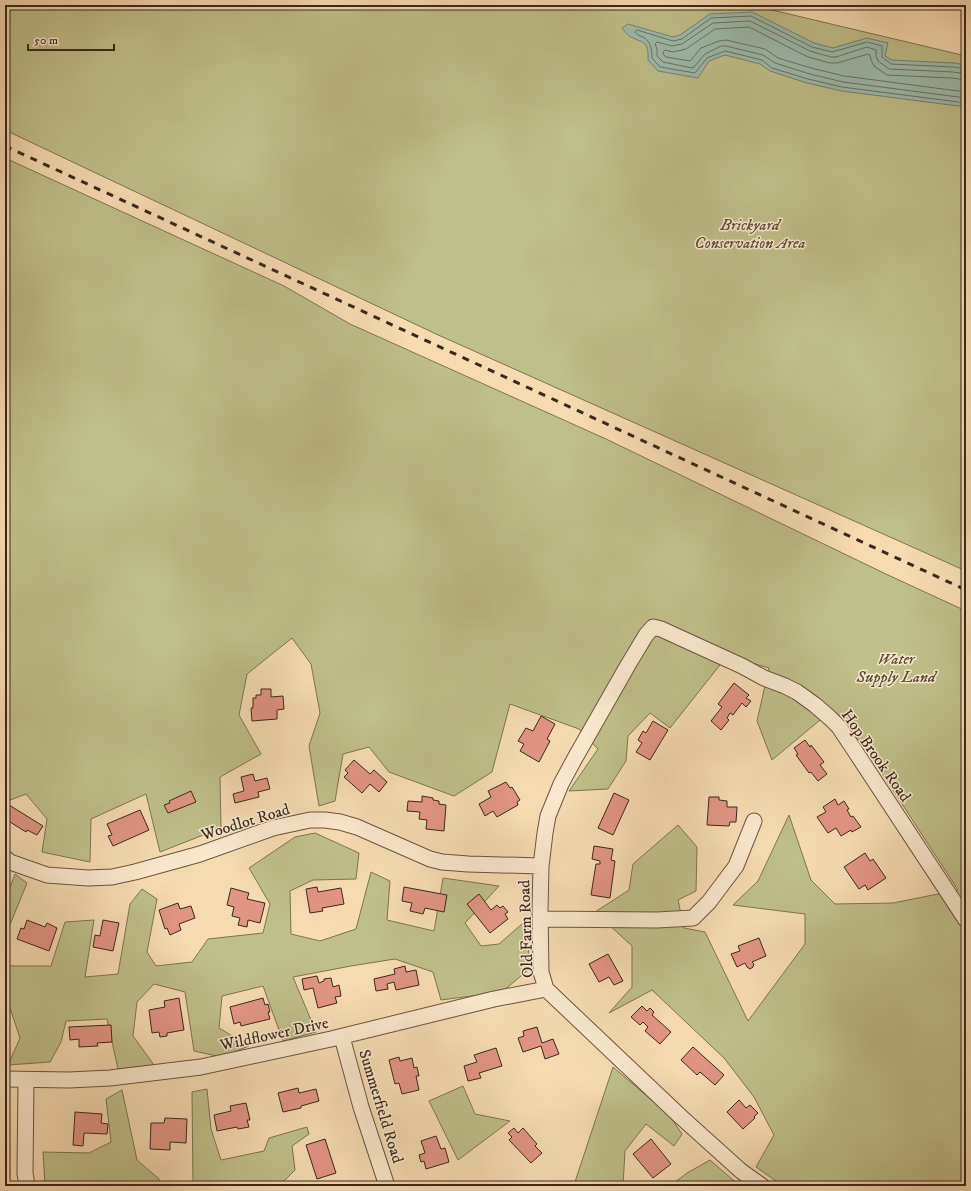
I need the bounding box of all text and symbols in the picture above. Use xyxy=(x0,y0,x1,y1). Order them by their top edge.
scale bar xyxy=(28,26,114,52)
text: 50 m xyxy=(34,33,58,48)
park label: Brickyard Conservation Area xyxy=(695,215,805,253)
park label: Water Supply Land xyxy=(855,649,938,687)
street label: Hop Brook Road xyxy=(837,705,915,806)
street label: Woodlot Road xyxy=(198,799,292,845)
street label: Old Farm Road xyxy=(514,880,538,978)
street label: Wildflower Drive xyxy=(217,1013,331,1055)
street label: Summerfield Road xyxy=(354,1047,408,1166)

